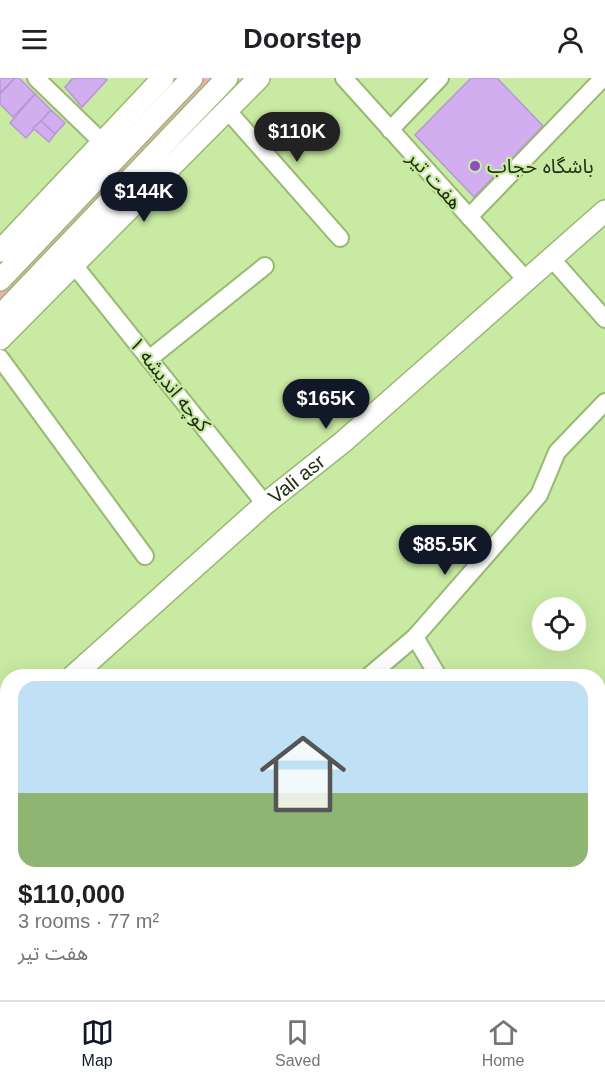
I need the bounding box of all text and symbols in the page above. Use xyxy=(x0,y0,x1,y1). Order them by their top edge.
icon: menu xyxy=(18,23,51,56)
icon: person xyxy=(554,23,587,56)
text: Doorstep xyxy=(243,24,362,54)
pin: $110K xyxy=(255,112,339,163)
text: $110K xyxy=(268,120,326,142)
street label: هفت تیر xyxy=(402,146,467,214)
place label: باشگاه حجاب xyxy=(487,155,594,177)
marker: باشگاه حجاب xyxy=(468,159,482,173)
pin: $144K xyxy=(102,172,186,223)
text: $144K xyxy=(115,180,173,202)
street label: کوچه اندیشه ۱ xyxy=(124,332,215,438)
pin: $165K xyxy=(284,379,368,430)
text: $165K xyxy=(297,387,355,409)
street label: Vali asr xyxy=(264,450,329,508)
pin: $85.5K xyxy=(396,525,494,576)
text: $85.5K xyxy=(413,533,477,555)
map controls xyxy=(532,597,586,651)
button: locate xyxy=(532,597,586,651)
icon: home xyxy=(249,720,357,828)
text: $110,000 xyxy=(18,879,125,909)
text: 3 rooms · 77 m² xyxy=(18,910,159,932)
text: هفت تیر xyxy=(18,942,88,964)
tab: Map xyxy=(81,1016,114,1070)
tab: Saved xyxy=(275,1016,320,1070)
tab: Home xyxy=(482,1016,524,1070)

